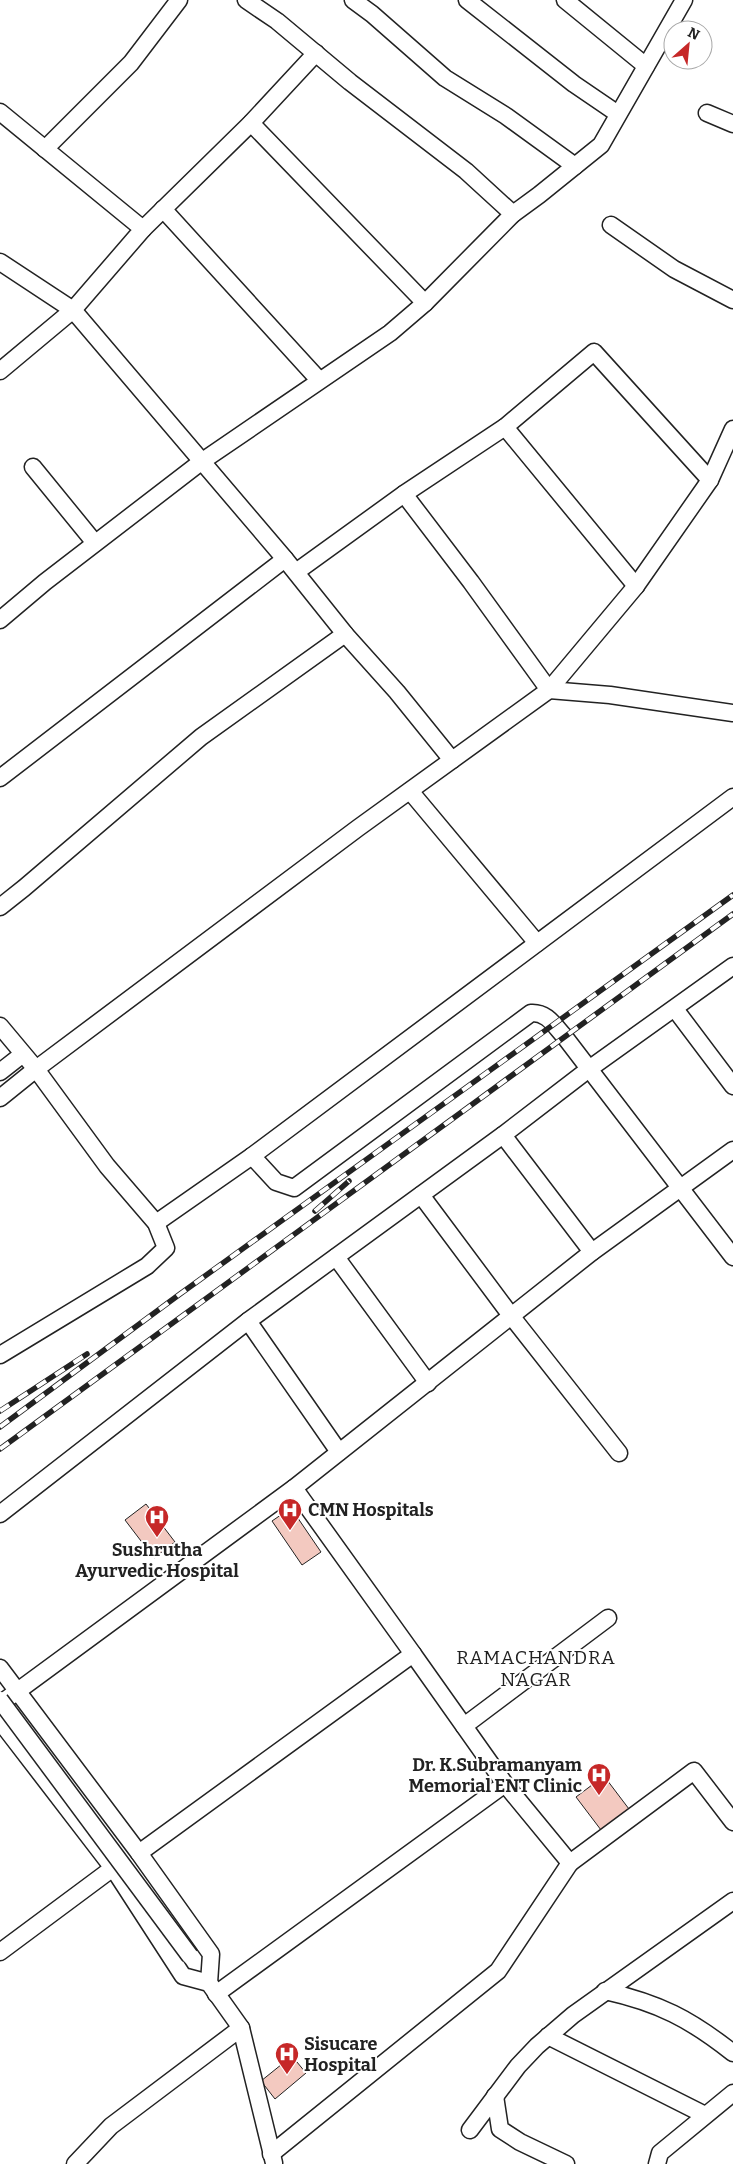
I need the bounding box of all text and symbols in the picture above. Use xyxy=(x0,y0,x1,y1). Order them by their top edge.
north arrow xyxy=(663,20,713,70)
text: N xyxy=(685,24,703,44)
hospital icon: CMN Hospitals xyxy=(277,1497,303,1531)
place label: CMN Hospitals xyxy=(308,1499,434,1521)
hospital icon: Sushrutha Ayurvedic Hospital xyxy=(144,1504,170,1538)
place label: Sushrutha Ayurvedic Hospital xyxy=(75,1539,239,1582)
district label: RAMACHANDRA NAGAR xyxy=(456,1646,616,1691)
place label: Dr. K.Subramanyam Memorial ENT Clinic xyxy=(408,1754,582,1797)
hospital icon: Dr. K.Subramanyam Memorial ENT Clinic xyxy=(586,1762,612,1796)
place label: Sisucare Hospital xyxy=(304,2033,378,2076)
hospital icon: Sisucare Hospital xyxy=(274,2041,300,2075)

